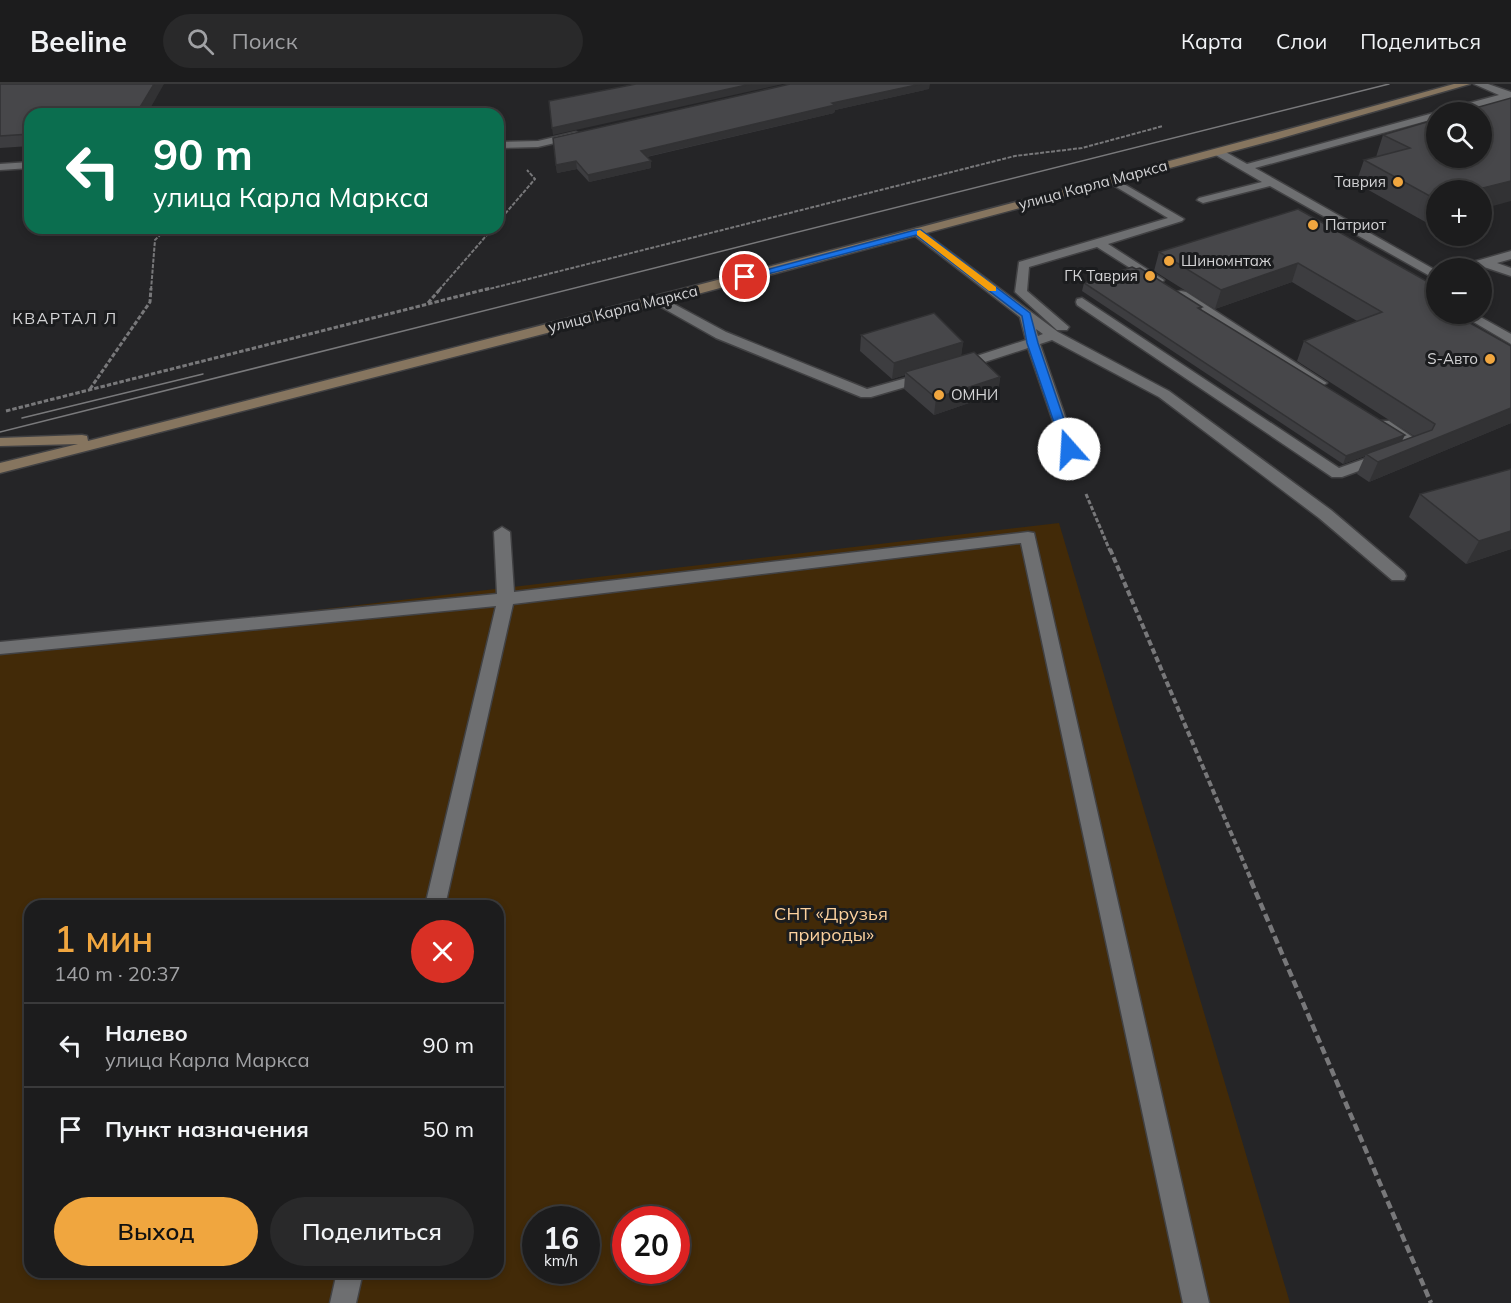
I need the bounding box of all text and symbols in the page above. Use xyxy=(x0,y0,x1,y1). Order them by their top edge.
search box xyxy=(163,14,583,68)
text: Beeline xyxy=(30,24,127,59)
icon: search xyxy=(184,25,217,58)
text: Поиск xyxy=(232,27,298,55)
text: Карта xyxy=(1181,28,1243,54)
text: Слои xyxy=(1276,28,1327,54)
text: Поделиться xyxy=(1360,28,1481,54)
map controls xyxy=(1426,102,1492,324)
button: search xyxy=(1426,102,1492,168)
text: 90 m xyxy=(153,128,253,181)
icon: left xyxy=(54,132,132,210)
street label: улица Карла Маркса xyxy=(1016,155,1169,214)
place label: Таврия xyxy=(1334,172,1386,191)
marker: Таврия xyxy=(1391,175,1405,189)
text: улица Карла Маркса xyxy=(153,180,429,214)
button: + xyxy=(1426,180,1492,246)
place label: Патриот xyxy=(1325,215,1386,234)
marker: Патриот xyxy=(1306,218,1320,232)
pin xyxy=(719,251,770,302)
place label: Шиномнтаж xyxy=(1181,251,1272,270)
marker: Шиномнтаж xyxy=(1162,254,1176,268)
button: − xyxy=(1426,258,1492,324)
icon: arrive xyxy=(728,260,761,293)
place label: ГК Таврия xyxy=(1064,266,1138,285)
marker: ГК Таврия xyxy=(1143,269,1157,283)
street label: улица Карла Маркса xyxy=(546,281,700,336)
district label: КВАРТАЛ Л xyxy=(12,308,118,328)
place label: S-Авто xyxy=(1427,349,1478,368)
marker: S-Авто xyxy=(1483,352,1497,366)
place label: ОМНИ xyxy=(951,385,998,404)
marker: ОМНИ xyxy=(932,388,946,402)
position arrow xyxy=(1037,417,1101,481)
park label: СНТ «Друзья природы» xyxy=(774,902,888,946)
text: 1 мин xyxy=(54,916,153,961)
button: close xyxy=(411,920,474,983)
text: 140 m · 20:37 xyxy=(54,961,180,986)
text: Налево xyxy=(105,1019,188,1047)
icon: left xyxy=(54,1029,87,1062)
text: 90 m xyxy=(423,1031,474,1059)
text: улица Карла Маркса xyxy=(105,1047,310,1072)
icon: arrive xyxy=(54,1113,87,1146)
text: Пункт назначения xyxy=(105,1115,309,1143)
text: 50 m xyxy=(423,1115,474,1143)
button: Выход xyxy=(54,1197,258,1266)
button: Поделиться xyxy=(270,1197,474,1266)
speed limit sign: 20 xyxy=(612,1206,690,1284)
text: 16 xyxy=(543,1219,579,1257)
text: km/h xyxy=(544,1251,578,1270)

